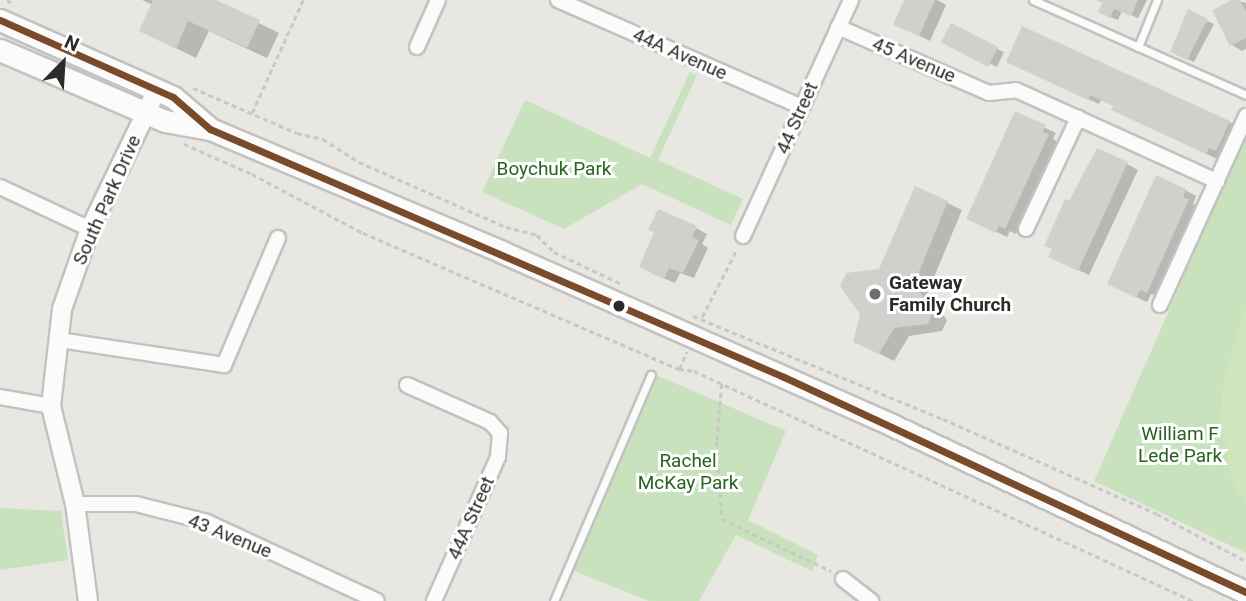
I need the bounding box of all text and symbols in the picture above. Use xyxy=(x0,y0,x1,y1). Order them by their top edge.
street label: 44A Avenue xyxy=(629,23,731,85)
north arrow xyxy=(28,28,98,98)
text: N xyxy=(61,30,83,57)
street label: 45 Avenue xyxy=(869,32,959,88)
street label: 44 Street xyxy=(771,79,823,157)
street label: South Park Drive xyxy=(68,132,146,268)
park label: Boychuk Park xyxy=(497,158,611,180)
place label: Gateway Family Church xyxy=(889,272,1011,316)
marker: Gateway Family Church xyxy=(867,286,883,302)
unlabelled marker xyxy=(612,299,626,313)
park label: William F Lede Park xyxy=(1138,423,1222,467)
park label: Rachel McKay Park xyxy=(638,450,738,494)
street label: 44A Street xyxy=(443,473,499,563)
street label: 43 Avenue xyxy=(185,509,275,563)

